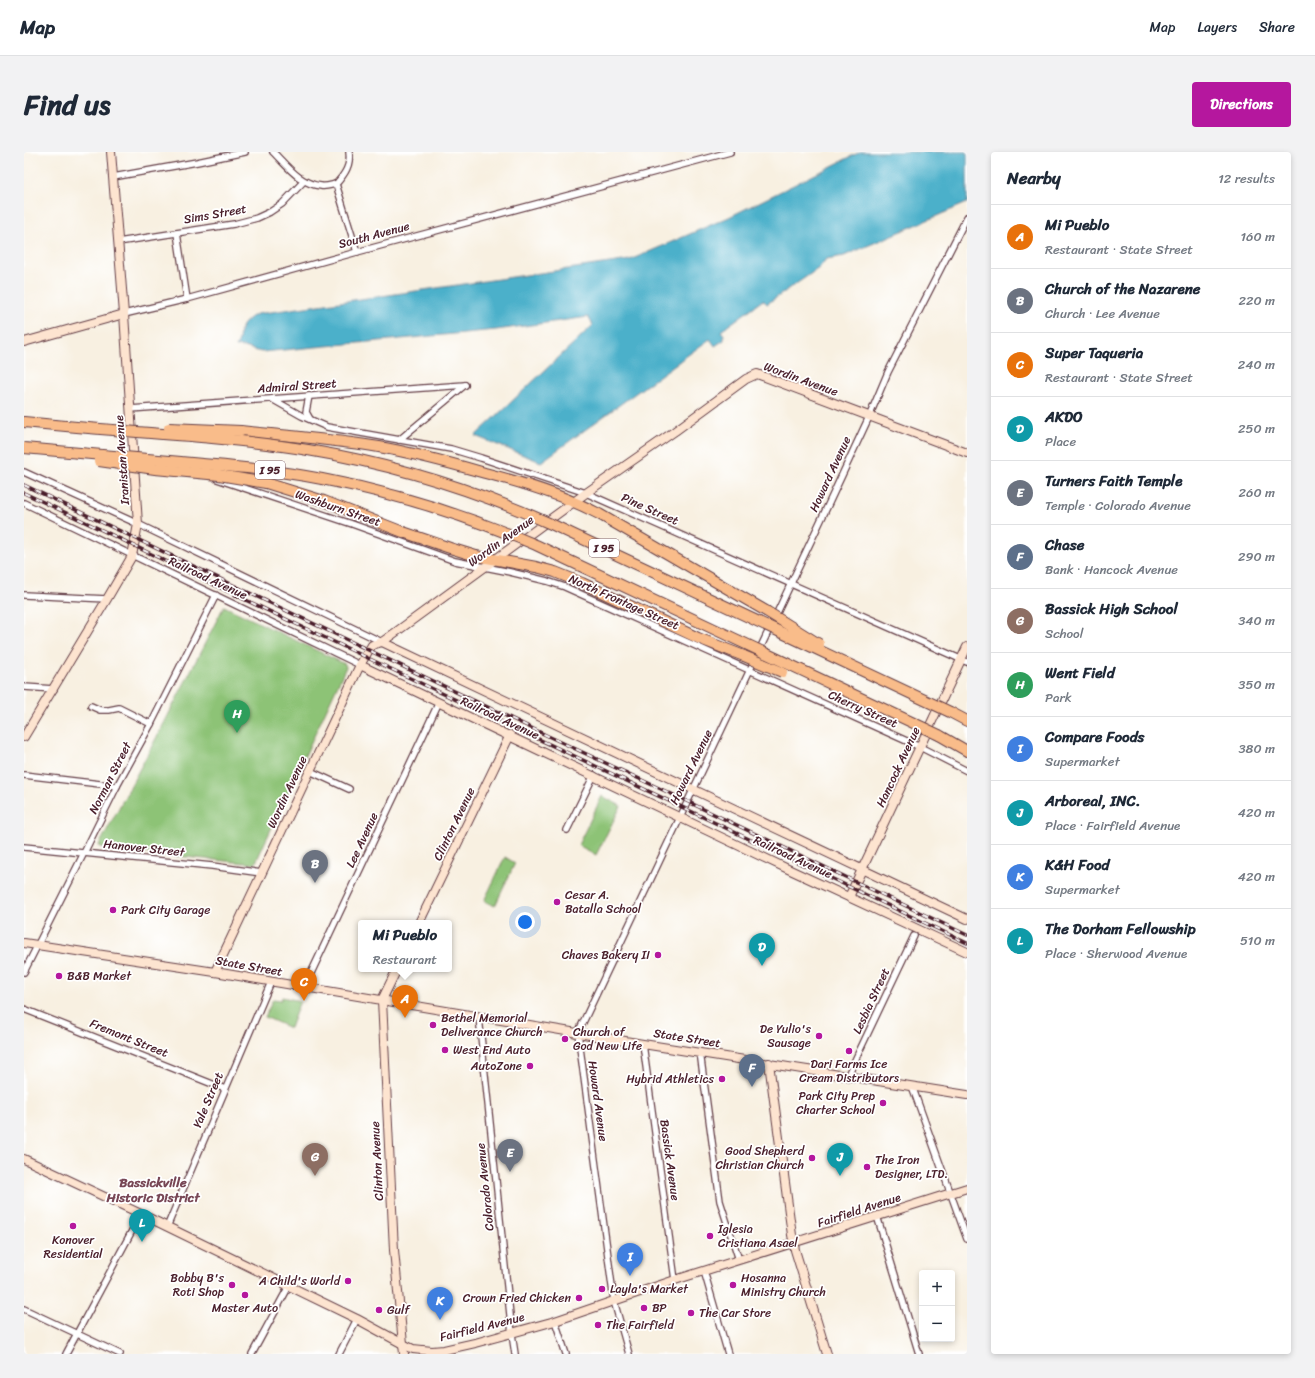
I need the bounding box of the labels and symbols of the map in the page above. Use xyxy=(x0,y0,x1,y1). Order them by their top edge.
street label: Sims Street xyxy=(182,198,248,230)
street label: South Avenue xyxy=(336,215,412,255)
street label: Wordin Avenue xyxy=(761,355,841,403)
street label: Admiral Street xyxy=(256,372,337,400)
street label: Iranistan Avenue xyxy=(108,414,136,506)
street label: Howard Avenue xyxy=(803,432,857,516)
road number: I 95 xyxy=(255,461,285,479)
street label: Washburn Street xyxy=(292,483,384,533)
street label: Pine Street xyxy=(618,486,682,532)
street label: Wordin Avenue xyxy=(463,509,539,573)
road number: I 95 xyxy=(589,539,619,557)
street label: Railroad Avenue xyxy=(165,550,251,606)
street label: North Frontage Street xyxy=(565,568,683,636)
street label: Cherry Street xyxy=(825,684,901,734)
street label: Railroad Avenue xyxy=(457,690,543,746)
pin: H xyxy=(224,700,250,733)
street label: Hancock Avenue xyxy=(870,723,926,811)
street label: Howard Avenue xyxy=(663,726,719,808)
street label: Norman Street xyxy=(82,737,138,818)
street label: Wordin Avenue xyxy=(261,752,313,832)
street label: Clinton Avenue xyxy=(427,783,481,865)
street label: Lee Avenue xyxy=(339,808,385,872)
street label: Railroad Avenue xyxy=(750,829,836,885)
street label: Hanover Street xyxy=(102,833,187,863)
pin: B xyxy=(302,850,328,883)
place label: Cesar A. Batalla School xyxy=(565,884,642,920)
marker: Cesar A. Batalla School xyxy=(552,897,562,907)
place label: Park City Garage xyxy=(121,899,210,921)
marker: Park City Garage xyxy=(108,905,118,915)
your location xyxy=(515,912,535,932)
pin: D xyxy=(749,933,775,966)
place label: Chaves Bakery II xyxy=(562,944,650,966)
street label: State Street xyxy=(214,949,284,983)
marker: Chaves Bakery II xyxy=(653,950,663,960)
street label: Lesbia Street xyxy=(846,964,896,1038)
place label: B&B Market xyxy=(67,965,132,987)
pin: C xyxy=(291,968,317,1001)
marker: B&B Market xyxy=(54,971,64,981)
pin: A xyxy=(392,985,418,1018)
place label: Bethel Memorial Deliverance Church xyxy=(441,1007,543,1043)
street label: Fremont Street xyxy=(86,1012,172,1064)
place label: De Yulio's Sausage xyxy=(760,1018,811,1054)
marker: Bethel Memorial Deliverance Church xyxy=(428,1020,438,1030)
place label: Church of God New Life xyxy=(573,1021,642,1057)
street label: State Street xyxy=(652,1022,722,1054)
marker: De Yulio's Sausage xyxy=(814,1031,824,1041)
marker: Church of God New Life xyxy=(560,1034,570,1044)
place label: West End Auto xyxy=(453,1039,531,1061)
marker: West End Auto xyxy=(440,1045,450,1055)
marker: Dari Farms Ice Cream Distributors xyxy=(844,1046,854,1056)
place label: Dari Farms Ice Cream Distributors xyxy=(799,1053,899,1089)
pin: F xyxy=(739,1054,765,1087)
place label: AutoZone xyxy=(470,1055,522,1077)
street label: Howard Avenue xyxy=(581,1059,615,1143)
marker: AutoZone xyxy=(525,1061,535,1071)
place label: Hybrid Athletics xyxy=(626,1068,714,1090)
street label: Yale Street xyxy=(186,1069,230,1131)
marker: Hybrid Athletics xyxy=(717,1074,727,1084)
place label: Park City Prep Charter School xyxy=(796,1085,876,1121)
marker: Park City Prep Charter School xyxy=(878,1098,888,1108)
street label: Bassick Avenue xyxy=(653,1118,687,1202)
street label: Clinton Avenue xyxy=(364,1121,390,1201)
pin: E xyxy=(497,1139,523,1172)
place label: Good Shepherd Christian Church xyxy=(715,1140,805,1176)
street label: Colorado Avenue xyxy=(469,1142,501,1232)
pin: G xyxy=(302,1143,328,1176)
pin: J xyxy=(827,1143,853,1176)
place label: The Iron Designer, LTD. xyxy=(875,1149,948,1185)
marker: Good Shepherd Christian Church xyxy=(807,1153,817,1163)
marker: The Iron Designer, LTD. xyxy=(862,1162,872,1172)
district label: Bassickville Historic District xyxy=(105,1171,200,1209)
street label: Fairfield Avenue xyxy=(814,1186,904,1234)
pin: L xyxy=(129,1209,155,1242)
place label: Iglesia Cristiana Asael xyxy=(717,1218,798,1254)
marker: Konover Residential xyxy=(68,1221,78,1231)
place label: Konover Residential xyxy=(44,1229,103,1265)
marker: Iglesia Cristiana Asael xyxy=(705,1231,715,1241)
pin: I xyxy=(617,1243,643,1276)
place label: Bobby B's Roti Shop xyxy=(170,1267,225,1303)
place label: Hosanna Ministry Church xyxy=(741,1267,826,1303)
place label: A Child's World xyxy=(258,1270,342,1292)
marker: A Child's World xyxy=(343,1276,353,1286)
place label: Layla's Market xyxy=(610,1278,689,1300)
marker: Bobby B's Roti Shop xyxy=(227,1280,237,1290)
marker: Hosanna Ministry Church xyxy=(728,1280,738,1290)
marker: Layla's Market xyxy=(597,1284,607,1294)
pin: K xyxy=(427,1287,453,1320)
place label: Crown Fried Chicken xyxy=(463,1287,571,1309)
marker: Master Auto xyxy=(240,1290,250,1300)
marker: Crown Fried Chicken xyxy=(574,1293,584,1303)
place label: Master Auto xyxy=(212,1297,278,1319)
place label: BP xyxy=(652,1297,667,1319)
place label: Gulf xyxy=(387,1299,411,1321)
place label: The Car Store xyxy=(699,1302,771,1324)
marker: BP xyxy=(639,1303,649,1313)
marker: Gulf xyxy=(374,1305,384,1315)
street label: Fairfield Avenue xyxy=(437,1306,527,1348)
marker: The Car Store xyxy=(686,1308,696,1318)
place label: The Fairfield xyxy=(606,1314,676,1336)
marker: The Fairfield xyxy=(593,1320,603,1330)

